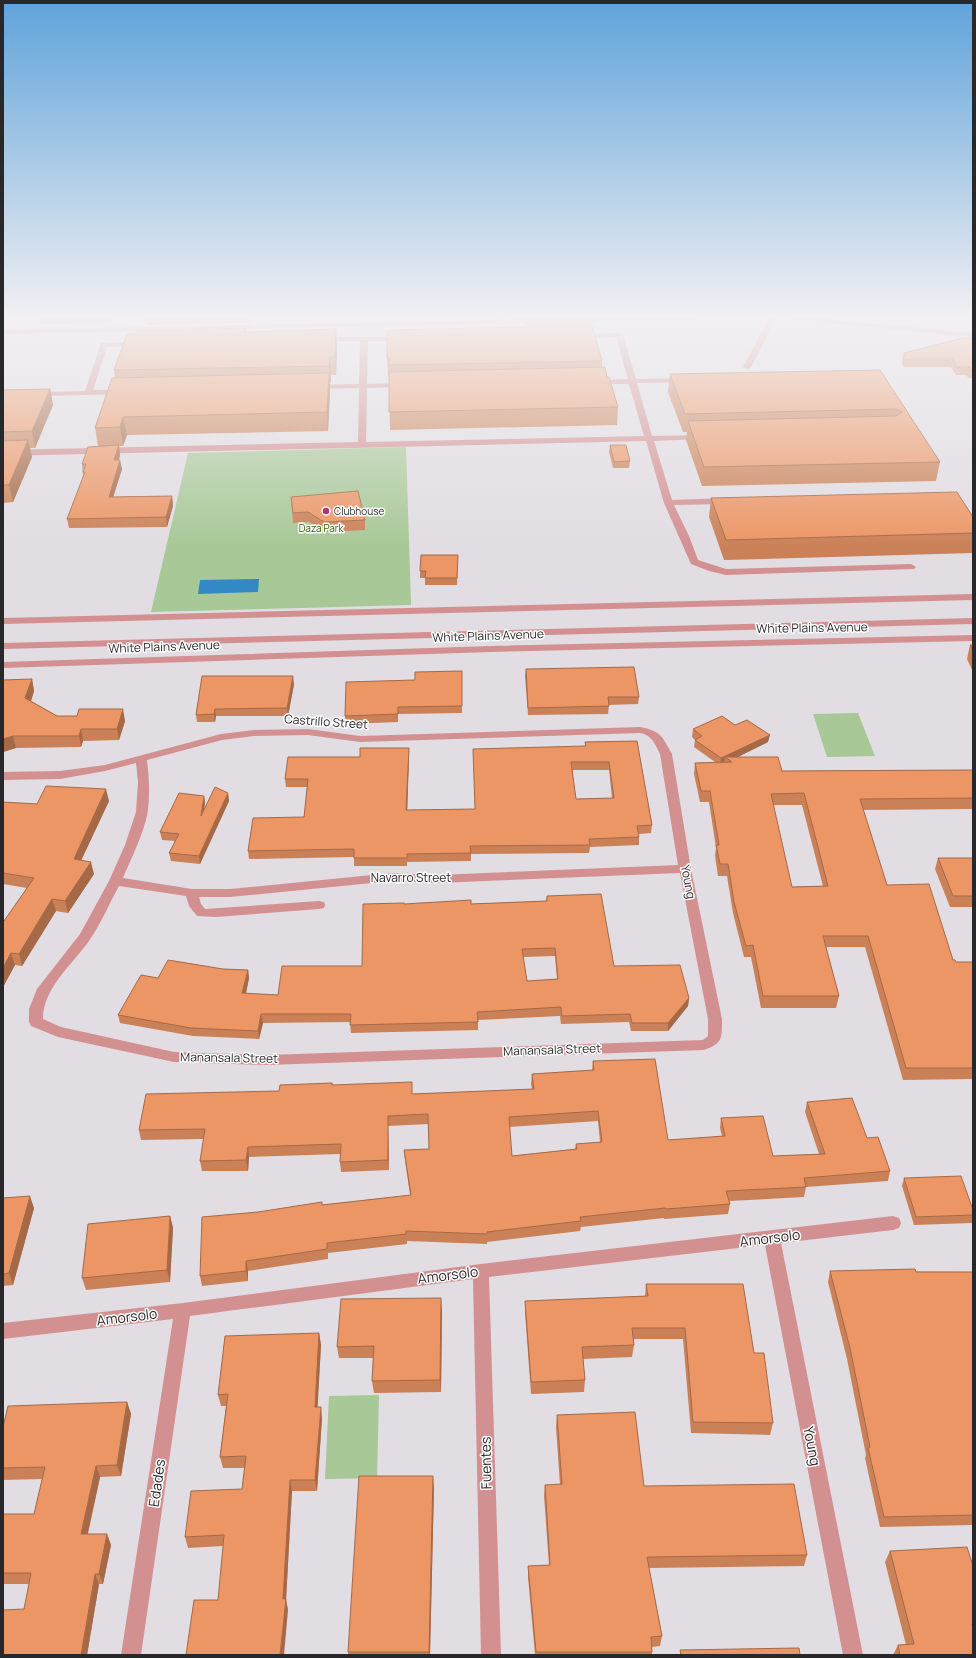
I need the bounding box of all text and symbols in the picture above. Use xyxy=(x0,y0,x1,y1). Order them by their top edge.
place label: Clubhouse xyxy=(334,504,384,518)
marker: Clubhouse xyxy=(321,506,331,516)
park label: Daza Park xyxy=(299,521,344,535)
street label: White Plains Avenue xyxy=(756,618,868,637)
street label: White Plains Avenue xyxy=(432,625,544,646)
street label: White Plains Avenue xyxy=(108,636,220,657)
street label: Castrillo Street xyxy=(284,710,369,733)
street label: Young xyxy=(677,864,700,900)
street label: Navarro Street xyxy=(371,869,451,886)
street label: Manansala Street xyxy=(503,1039,601,1060)
street label: Manansala Street xyxy=(180,1048,278,1067)
street label: Amorsolo xyxy=(739,1224,801,1251)
street label: Amorsolo xyxy=(417,1261,479,1288)
street label: Amorsolo xyxy=(96,1303,158,1330)
street label: Young xyxy=(799,1425,826,1467)
street label: Fuentes xyxy=(476,1437,495,1489)
street label: Edades xyxy=(144,1458,169,1508)

